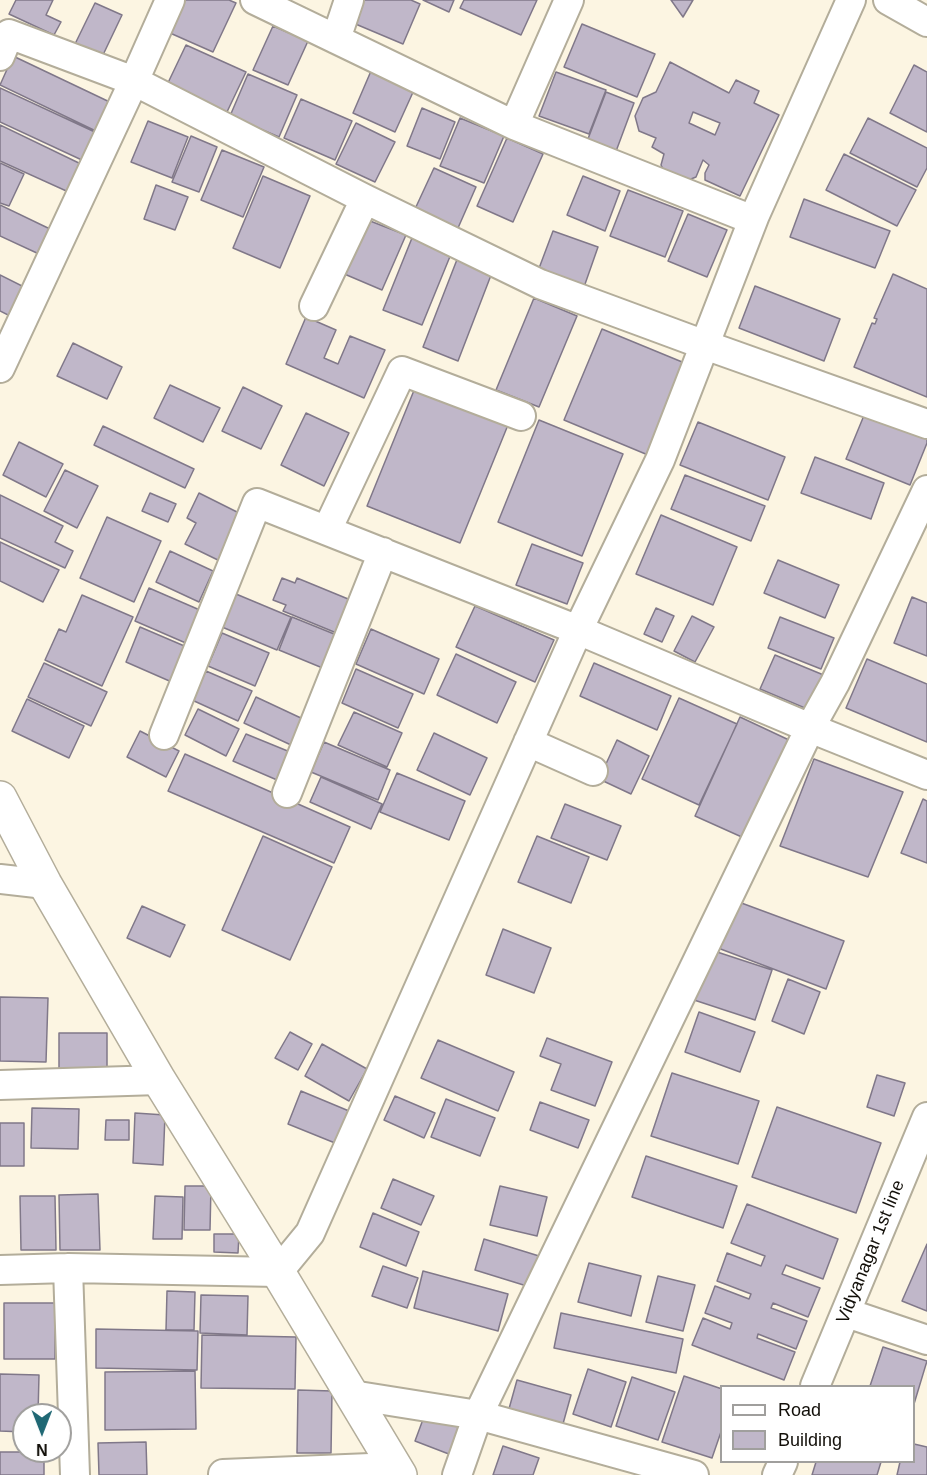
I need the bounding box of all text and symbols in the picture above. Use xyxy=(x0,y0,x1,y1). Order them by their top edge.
street label: Vidyanagar 1st line xyxy=(832,1177,910,1327)
legend xyxy=(720,1385,915,1463)
text: Road xyxy=(778,1400,821,1420)
north arrow xyxy=(12,1403,72,1463)
text: Building xyxy=(778,1430,842,1450)
text: N xyxy=(36,1441,48,1458)

